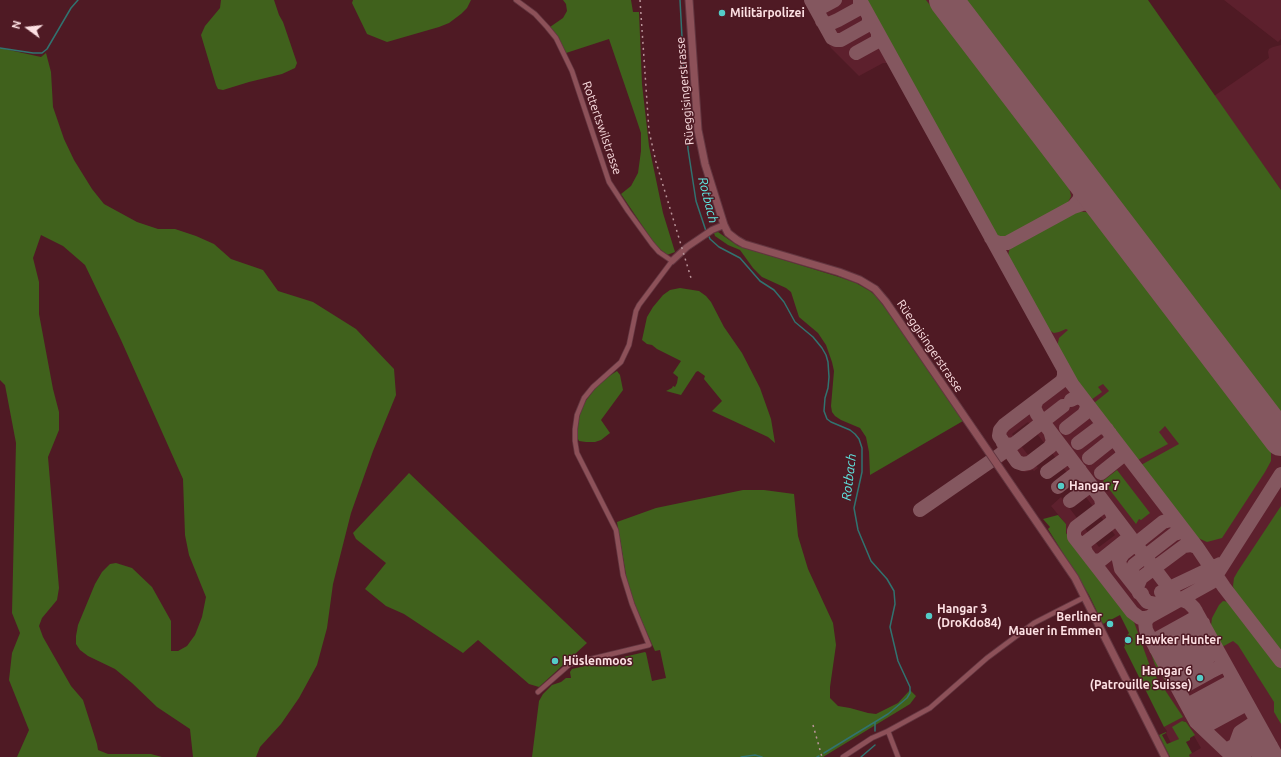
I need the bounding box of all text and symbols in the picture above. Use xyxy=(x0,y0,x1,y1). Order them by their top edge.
place label: Militärpolizei xyxy=(730,6,805,20)
north arrow xyxy=(8,8,48,48)
marker: Militärpolizei xyxy=(717,8,727,18)
text: N xyxy=(10,19,23,30)
street label: Rüeggisingerstrasse xyxy=(673,36,697,146)
street label: Rottertswilstrasse xyxy=(579,79,625,177)
water label: Rotbach xyxy=(695,175,721,225)
street label: Rüeggisingerstrasse xyxy=(894,297,966,395)
water label: Rotbach xyxy=(838,453,860,501)
place label: Hangar 7 xyxy=(1069,479,1119,493)
marker: Hangar 7 xyxy=(1056,481,1066,491)
place label: Hangar 3 (DroKdo84) xyxy=(937,602,1002,630)
place label: Berliner Mauer in Emmen xyxy=(1008,610,1102,638)
marker: Hangar 3 (DroKdo84) xyxy=(924,611,934,621)
marker: Berliner Mauer in Emmen xyxy=(1105,619,1115,629)
place label: Hawker Hunter xyxy=(1136,633,1221,647)
marker: Hawker Hunter xyxy=(1123,635,1133,645)
place label: Hüslenmoos xyxy=(563,654,632,668)
marker: Hüslenmoos xyxy=(550,656,560,666)
place label: Hangar 6 (Patrouille Suisse) xyxy=(1090,664,1192,692)
marker: Hangar 6 (Patrouille Suisse) xyxy=(1195,673,1205,683)

